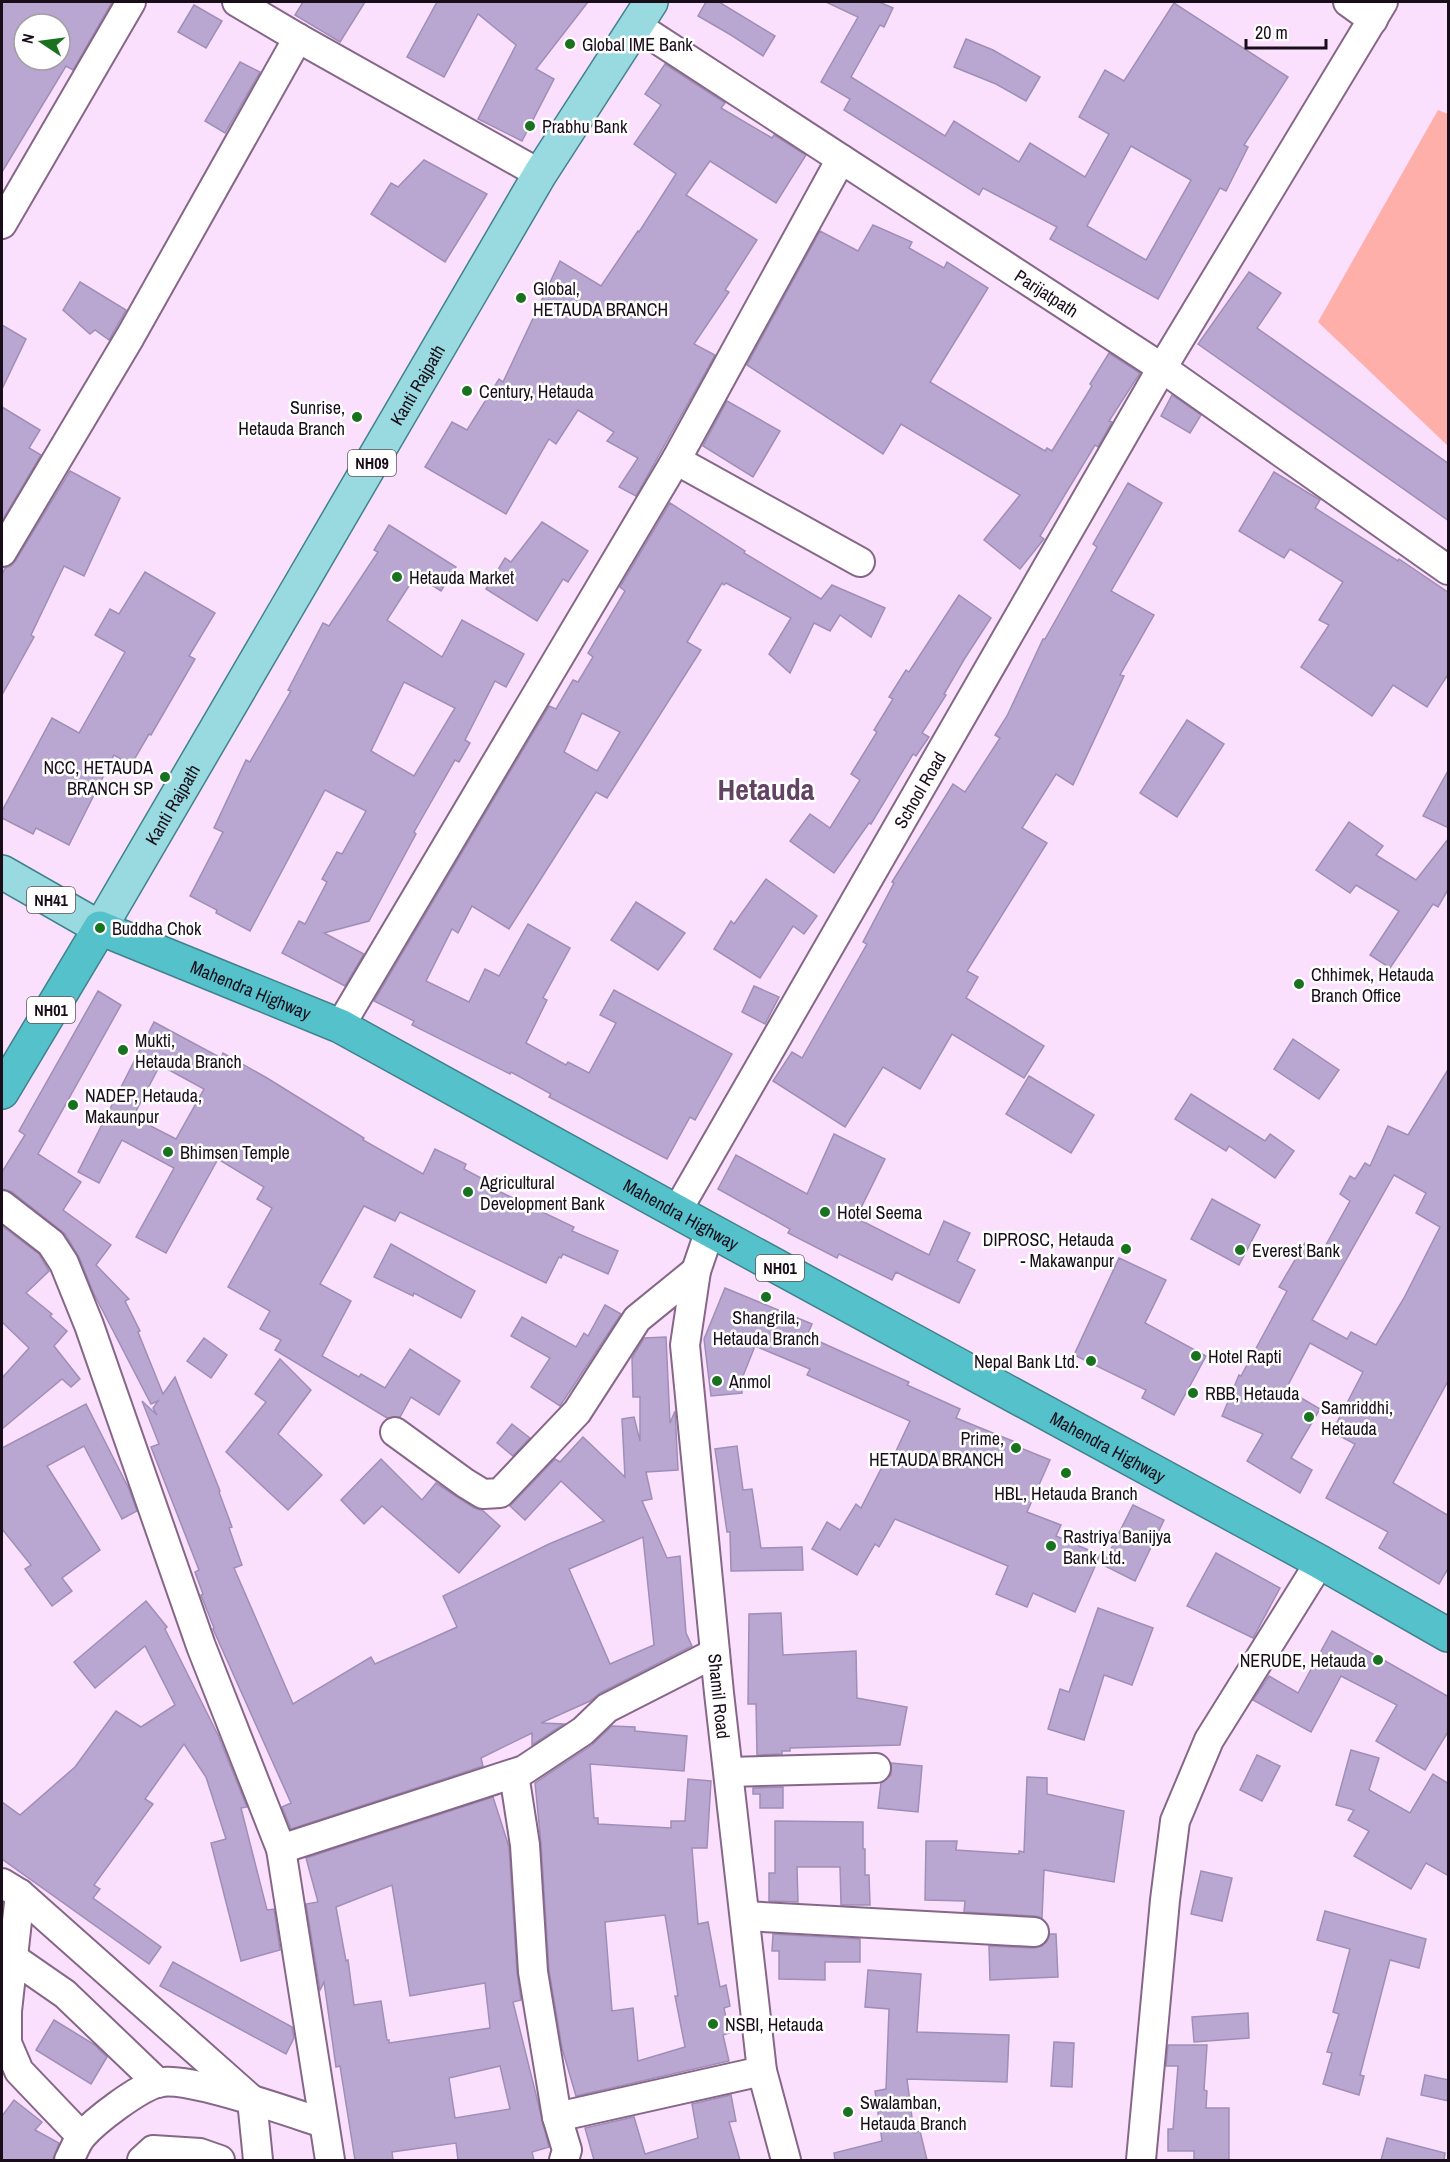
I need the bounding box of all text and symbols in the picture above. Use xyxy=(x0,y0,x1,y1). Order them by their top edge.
north arrow xyxy=(12,12,72,72)
scale bar xyxy=(1246,12,1326,50)
text: 20 m xyxy=(1255,20,1288,45)
text: N xyxy=(16,32,39,46)
place label: Global IME Bank xyxy=(582,32,693,57)
marker: Global IME Bank xyxy=(563,37,577,51)
place label: Prabhu Bank xyxy=(542,114,628,139)
marker: Prabhu Bank xyxy=(523,119,537,133)
street label: Parijatpath xyxy=(1010,263,1084,323)
place label: Global, HETAUDA BRANCH xyxy=(533,276,668,322)
marker: Global, HETAUDA BRANCH xyxy=(514,291,528,305)
street label: Kanti Rajpath xyxy=(384,340,450,430)
place label: Century, Hetauda xyxy=(479,379,594,404)
marker: Century, Hetauda xyxy=(460,384,474,398)
place label: Sunrise, Hetauda Branch xyxy=(238,395,345,441)
marker: Sunrise, Hetauda Branch xyxy=(350,410,364,424)
road number: NH09 xyxy=(348,450,396,476)
place label: Hetauda Market xyxy=(409,565,514,590)
marker: Hetauda Market xyxy=(390,570,404,584)
street label: School Road xyxy=(887,747,951,833)
place label: NCC, HETAUDA BRANCH SP xyxy=(43,755,153,801)
street label: Kanti Rajpath xyxy=(139,759,206,849)
district label: Hetauda xyxy=(717,769,815,809)
marker: NCC, HETAUDA BRANCH SP xyxy=(158,770,172,784)
road number: NH41 xyxy=(27,887,75,913)
place label: Buddha Chok xyxy=(112,916,202,941)
marker: Buddha Chok xyxy=(93,921,107,935)
street label: Mahendra Highway xyxy=(187,954,315,1026)
place label: Chhimek, Hetauda Branch Office xyxy=(1311,962,1434,1008)
marker: Chhimek, Hetauda Branch Office xyxy=(1292,977,1306,991)
road number: NH01 xyxy=(27,997,75,1023)
place label: Mukti, Hetauda Branch xyxy=(135,1028,242,1074)
marker: Mukti, Hetauda Branch xyxy=(116,1043,130,1057)
place label: NADEP, Hetauda, Makaunpur xyxy=(85,1083,202,1129)
marker: NADEP, Hetauda, Makaunpur xyxy=(66,1098,80,1112)
place label: Bhimsen Temple xyxy=(180,1140,290,1165)
marker: Bhimsen Temple xyxy=(161,1145,175,1159)
place label: Agricultural Development Bank xyxy=(479,1170,605,1216)
street label: Mahendra Highway xyxy=(619,1172,744,1256)
marker: Agricultural Development Bank xyxy=(461,1185,475,1199)
place label: Hotel Seema xyxy=(837,1200,922,1225)
marker: Hotel Seema xyxy=(818,1205,832,1219)
place label: DIPROSC, Hetauda - Makawanpur xyxy=(983,1227,1114,1273)
place label: Everest Bank xyxy=(1252,1238,1340,1263)
marker: DIPROSC, Hetauda - Makawanpur xyxy=(1119,1242,1133,1256)
marker: Everest Bank xyxy=(1233,1243,1247,1257)
road number: NH01 xyxy=(756,1255,804,1281)
marker: Shangrila, Hetauda Branch xyxy=(759,1290,773,1304)
place label: Shangrila, Hetauda Branch xyxy=(713,1305,819,1351)
place label: Hotel Rapti xyxy=(1208,1344,1282,1369)
place label: Nepal Bank Ltd. xyxy=(974,1349,1079,1374)
marker: Hotel Rapti xyxy=(1189,1349,1203,1363)
marker: Nepal Bank Ltd. xyxy=(1084,1354,1098,1368)
place label: Anmol xyxy=(728,1369,771,1394)
marker: Anmol xyxy=(710,1374,724,1388)
place label: RBB, Hetauda xyxy=(1205,1381,1299,1406)
marker: RBB, Hetauda xyxy=(1186,1386,1200,1400)
place label: Samriddhi, Hetauda xyxy=(1321,1395,1393,1441)
street label: Mahendra Highway xyxy=(1046,1405,1171,1489)
marker: Samriddhi, Hetauda xyxy=(1302,1410,1316,1424)
place label: Prime, HETAUDA BRANCH xyxy=(869,1426,1004,1472)
marker: Prime, HETAUDA BRANCH xyxy=(1009,1441,1023,1455)
marker: HBL, Hetauda Branch xyxy=(1059,1466,1073,1480)
place label: HBL, Hetauda Branch xyxy=(994,1481,1138,1506)
place label: Rastriya Banijya Bank Ltd. xyxy=(1063,1524,1171,1570)
marker: Rastriya Banijya Bank Ltd. xyxy=(1044,1539,1058,1553)
place label: NERUDE, Hetauda xyxy=(1240,1648,1366,1673)
street label: Shamil Road xyxy=(703,1652,737,1740)
marker: NERUDE, Hetauda xyxy=(1371,1653,1385,1667)
place label: NSBI, Hetauda xyxy=(725,2012,823,2037)
marker: NSBI, Hetauda xyxy=(706,2017,720,2031)
place label: Swalamban, Hetauda Branch xyxy=(860,2090,967,2136)
marker: Swalamban, Hetauda Branch xyxy=(841,2105,855,2119)

